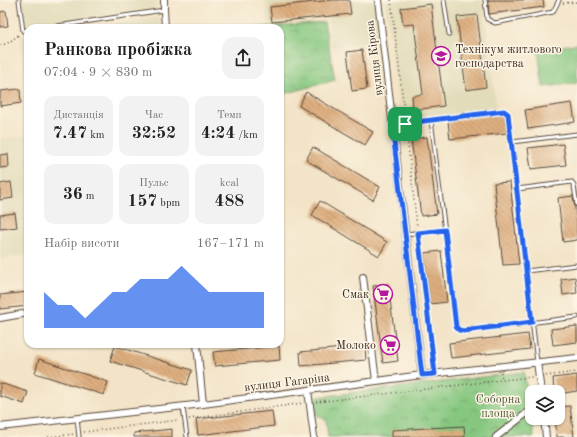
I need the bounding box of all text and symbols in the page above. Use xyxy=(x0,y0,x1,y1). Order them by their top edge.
street label: вулиця Кірова xyxy=(363,19,386,96)
button: share xyxy=(222,37,264,79)
text: Ранкова пробіжка xyxy=(44,41,192,59)
place label: Технікум житлового господарства xyxy=(455,43,562,70)
school or university icon: Технікум житлового господарства xyxy=(430,45,452,67)
text: 07:04 · 9 × 830 m xyxy=(44,66,152,79)
pin xyxy=(388,107,422,141)
text: Дистанція xyxy=(54,110,104,121)
text: Час xyxy=(145,110,163,121)
text: Темп xyxy=(217,110,242,121)
icon: arrive xyxy=(394,113,416,135)
text: 7.47 xyxy=(53,125,87,142)
text: 32:52 xyxy=(132,125,176,142)
text: 4:24 xyxy=(201,125,235,142)
text: km xyxy=(87,130,105,141)
text: /km xyxy=(235,130,258,141)
text: Пульс xyxy=(139,178,169,189)
text: kcal xyxy=(220,178,239,189)
text: 36 xyxy=(63,186,83,203)
text: m xyxy=(83,191,94,202)
text: 157 xyxy=(128,193,157,210)
text: 488 xyxy=(215,193,244,210)
text: bpm xyxy=(157,198,180,209)
text: Набір висоти xyxy=(44,237,119,250)
text: 167–171 m xyxy=(197,237,264,250)
supermarket icon: Смак xyxy=(372,283,394,305)
place label: Смак xyxy=(342,289,369,301)
supermarket icon: Молоко xyxy=(379,334,401,356)
place label: Молоко xyxy=(336,340,376,352)
street label: вулиця Гагаріна xyxy=(244,371,331,394)
map controls xyxy=(525,385,565,425)
button: layers xyxy=(525,385,565,425)
park label: Соборна площа xyxy=(476,394,520,420)

